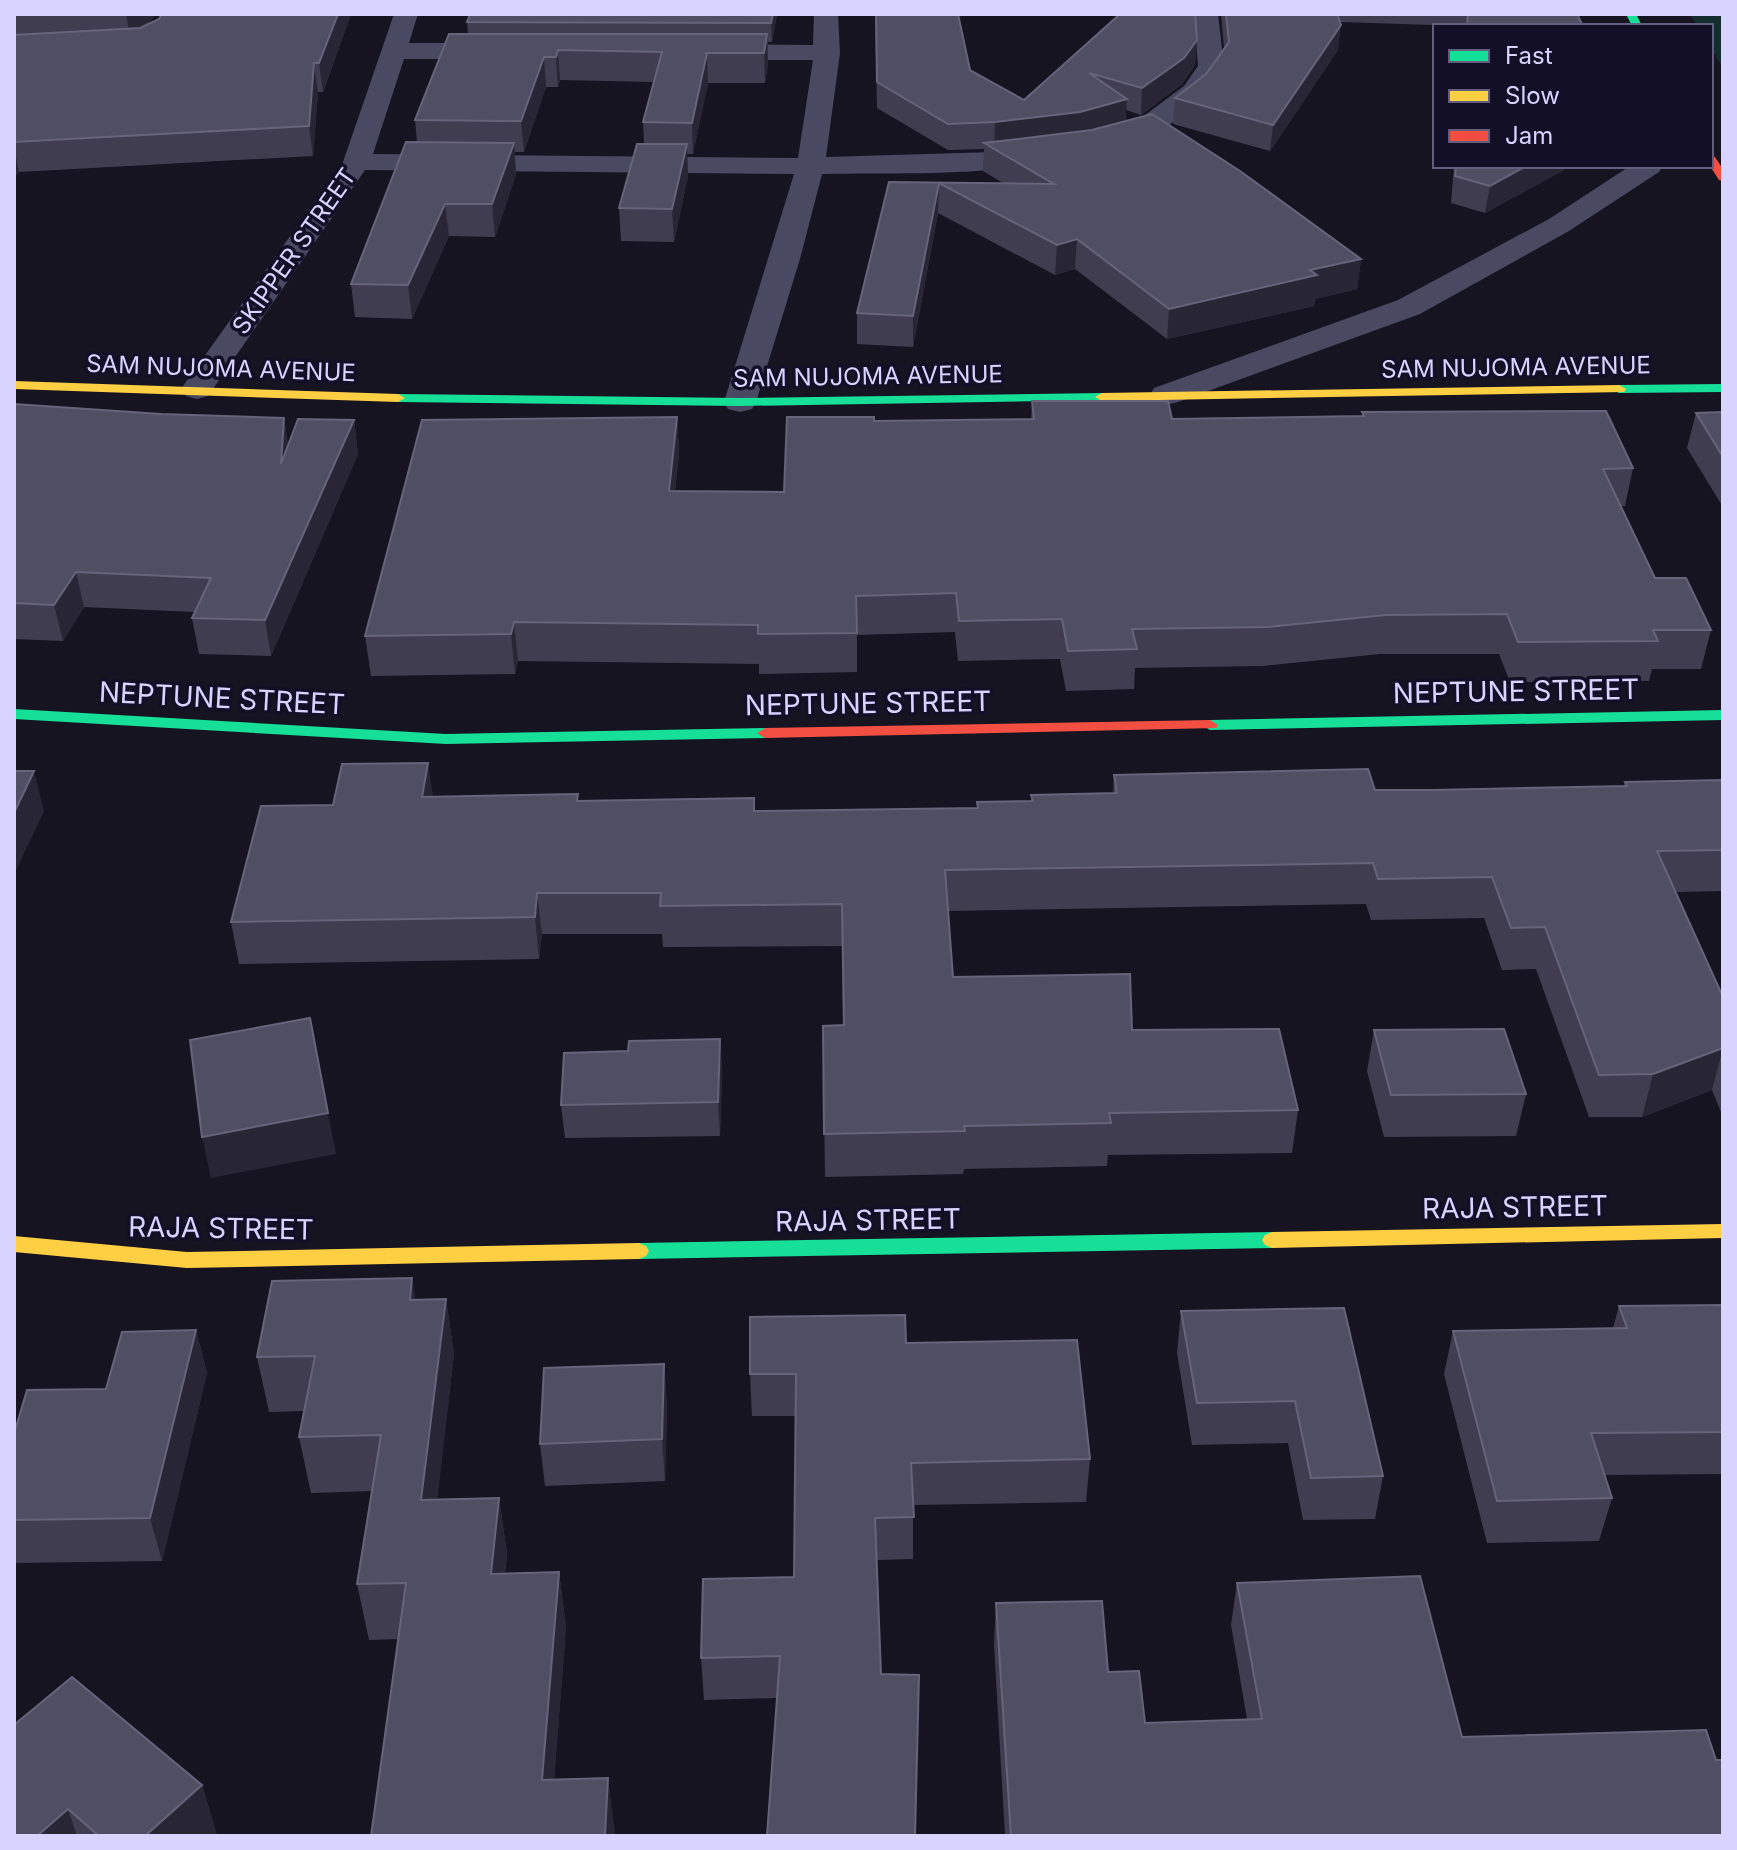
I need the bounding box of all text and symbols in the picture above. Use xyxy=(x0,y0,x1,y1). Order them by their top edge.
legend xyxy=(1433,24,1713,168)
text: Fast xyxy=(1505,41,1553,70)
text: Slow xyxy=(1505,81,1560,110)
text: Jam xyxy=(1505,121,1553,150)
street label: SKIPPER STREET xyxy=(226,162,362,340)
street label: SAM NUJOMA AVENUE xyxy=(86,349,356,387)
street label: SAM NUJOMA AVENUE xyxy=(1381,350,1651,384)
street label: SAM NUJOMA AVENUE xyxy=(733,359,1003,393)
street label: NEPTUNE STREET xyxy=(1393,672,1639,710)
street label: NEPTUNE STREET xyxy=(98,675,346,721)
street label: NEPTUNE STREET xyxy=(745,684,991,722)
street label: RAJA STREET xyxy=(1422,1188,1608,1226)
street label: RAJA STREET xyxy=(775,1201,961,1239)
street label: RAJA STREET xyxy=(128,1209,314,1247)

